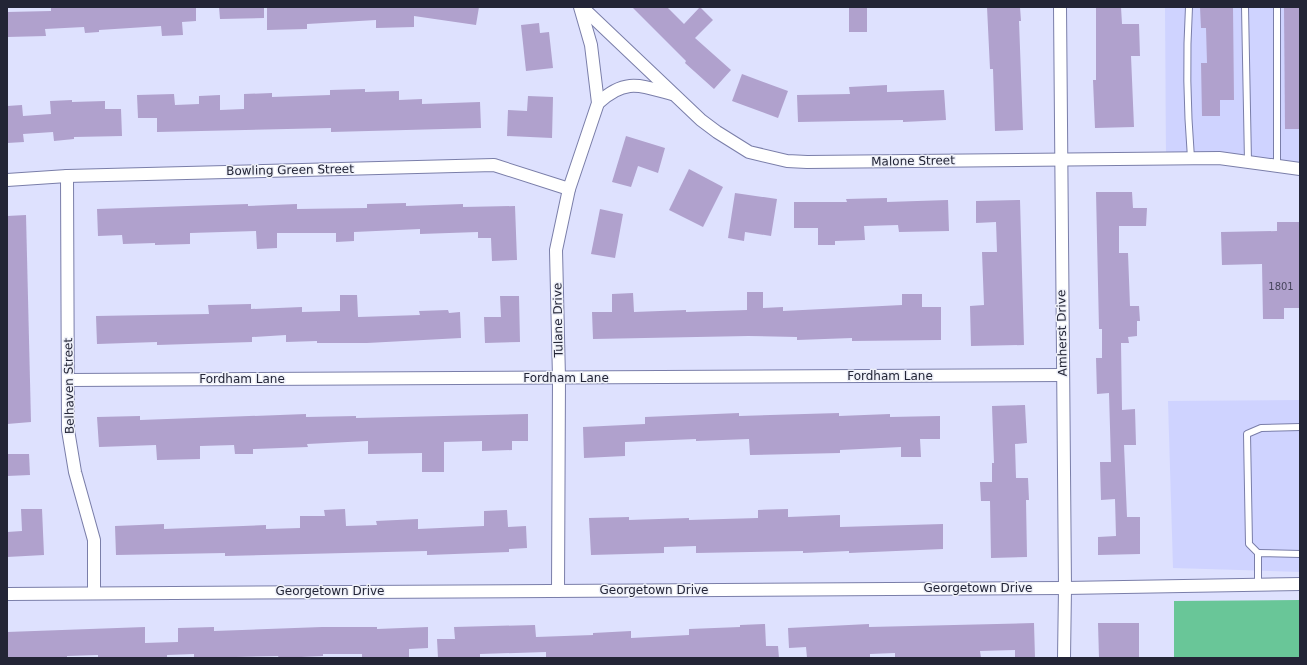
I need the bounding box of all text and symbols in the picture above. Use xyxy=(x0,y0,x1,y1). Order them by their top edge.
street label: Malone Street xyxy=(871,153,955,169)
street label: Bowling Green Street xyxy=(226,162,354,178)
house number: 1801 xyxy=(1268,281,1294,292)
street label: Tulane Drive xyxy=(550,283,566,358)
street label: Amherst Drive xyxy=(1054,290,1070,376)
street label: Belhaven Street xyxy=(61,337,77,434)
street label: Fordham Lane xyxy=(847,369,933,383)
street label: Fordham Lane xyxy=(523,371,609,385)
street label: Fordham Lane xyxy=(199,372,285,386)
street label: Georgetown Drive xyxy=(923,581,1033,595)
street label: Georgetown Drive xyxy=(599,583,709,597)
street label: Georgetown Drive xyxy=(275,584,385,598)

